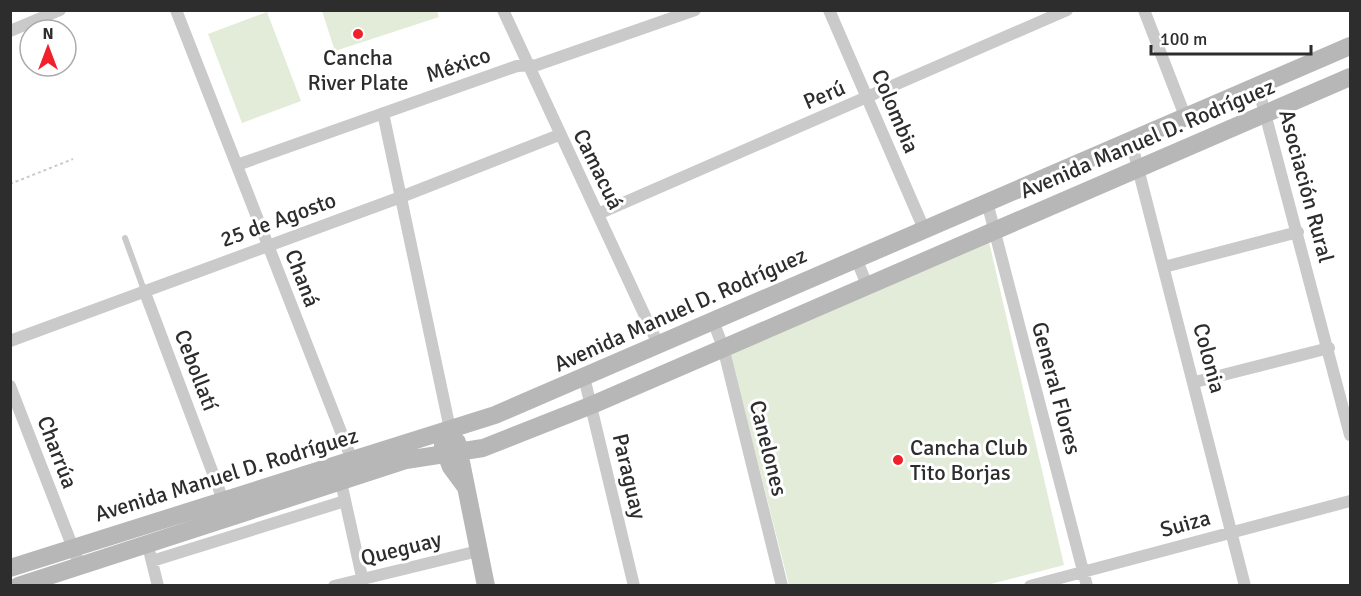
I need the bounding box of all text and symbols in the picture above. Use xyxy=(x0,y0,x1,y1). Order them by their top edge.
north arrow xyxy=(18,18,78,78)
scale bar xyxy=(1151,18,1312,56)
text: N xyxy=(42,24,54,44)
marker: Cancha River Plate xyxy=(351,27,365,41)
text: 100 m xyxy=(1160,28,1207,50)
street label: México xyxy=(422,41,494,88)
place label: Cancha River Plate xyxy=(307,44,409,96)
street label: Colombia xyxy=(866,65,925,157)
street label: Avenida Manuel D. Rodríguez xyxy=(1016,72,1279,204)
street label: Perú xyxy=(799,74,849,115)
street label: Asociación Rural xyxy=(1273,107,1340,266)
street label: Camacuá xyxy=(567,124,630,214)
street label: 25 de Agosto xyxy=(217,186,340,253)
street label: Avenida Manuel D. Rodríguez xyxy=(550,241,811,377)
street label: Chaná xyxy=(279,246,326,311)
street label: General Flores xyxy=(1026,319,1087,457)
street label: Colonia xyxy=(1187,320,1232,396)
street label: Cebollatí xyxy=(169,326,224,415)
street label: Canelones xyxy=(744,397,793,499)
street label: Charrúa xyxy=(31,412,84,492)
street label: Avenida Manuel D. Rodríguez xyxy=(91,421,361,527)
street label: Paraguay xyxy=(607,431,653,522)
place label: Cancha Club Tito Borjas xyxy=(910,434,1028,486)
marker: Cancha Club Tito Borjas xyxy=(891,453,905,467)
street label: Suiza xyxy=(1157,504,1213,543)
street label: Queguay xyxy=(358,525,445,572)

